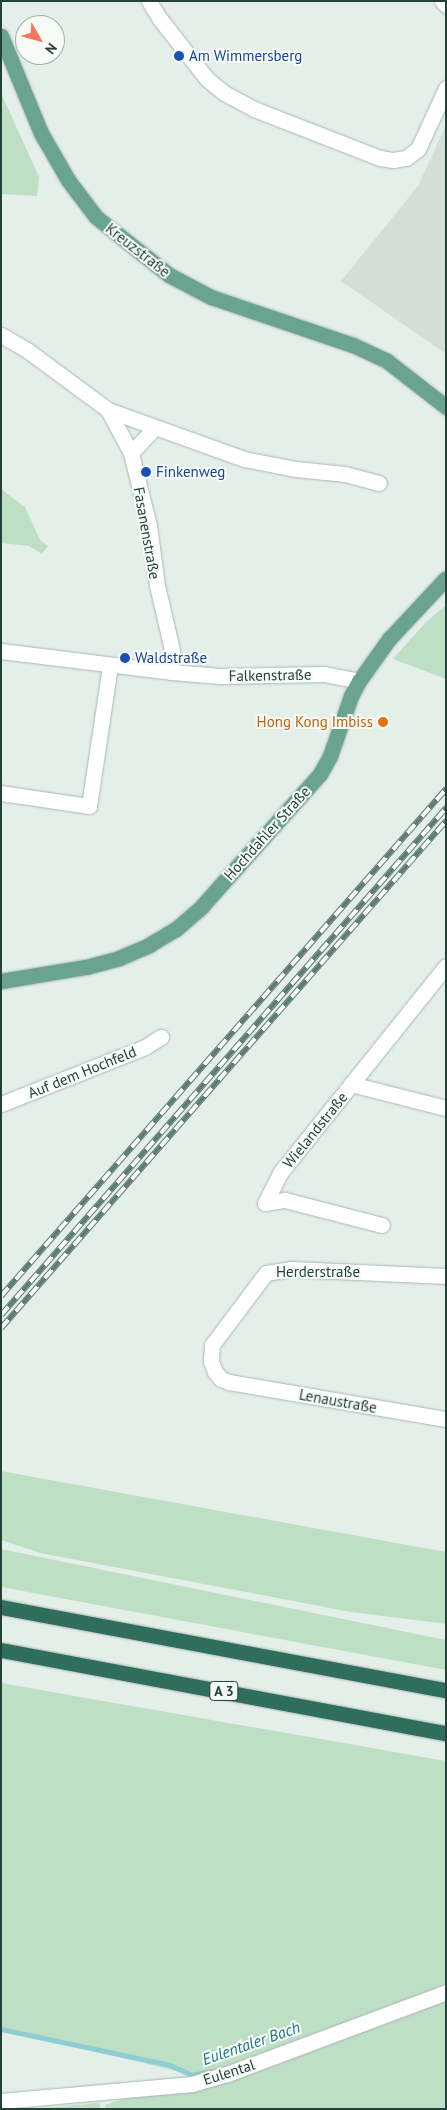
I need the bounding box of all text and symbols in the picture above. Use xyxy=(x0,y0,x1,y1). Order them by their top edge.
north arrow xyxy=(15,15,65,65)
text: N xyxy=(41,39,61,58)
place label: Am Wimmersberg xyxy=(189,47,303,65)
marker: Am Wimmersberg xyxy=(173,50,185,62)
street label: Kreuzstraße xyxy=(102,219,174,281)
place label: Finkenweg xyxy=(156,463,225,481)
marker: Finkenweg xyxy=(140,466,152,478)
street label: Fasanenstraße xyxy=(130,485,164,581)
place label: Waldstraße xyxy=(135,649,207,667)
marker: Waldstraße xyxy=(119,652,131,664)
street label: Falkenstraße xyxy=(228,665,312,685)
place label: Hong Kong Imbiss xyxy=(257,713,373,731)
marker: Hong Kong Imbiss xyxy=(377,716,389,728)
street label: Hochdahler Straße xyxy=(220,782,314,884)
street label: Auf dem Hochfeld xyxy=(25,1042,139,1102)
street label: Wielandstraße xyxy=(279,1088,351,1172)
street label: Herderstraße xyxy=(276,1263,360,1281)
street label: Lenaustraße xyxy=(298,1385,378,1417)
road number: A 3 xyxy=(209,1680,239,1702)
water label: Eulentaler Bach xyxy=(200,2017,302,2069)
street label: Eulental xyxy=(201,2055,257,2089)

